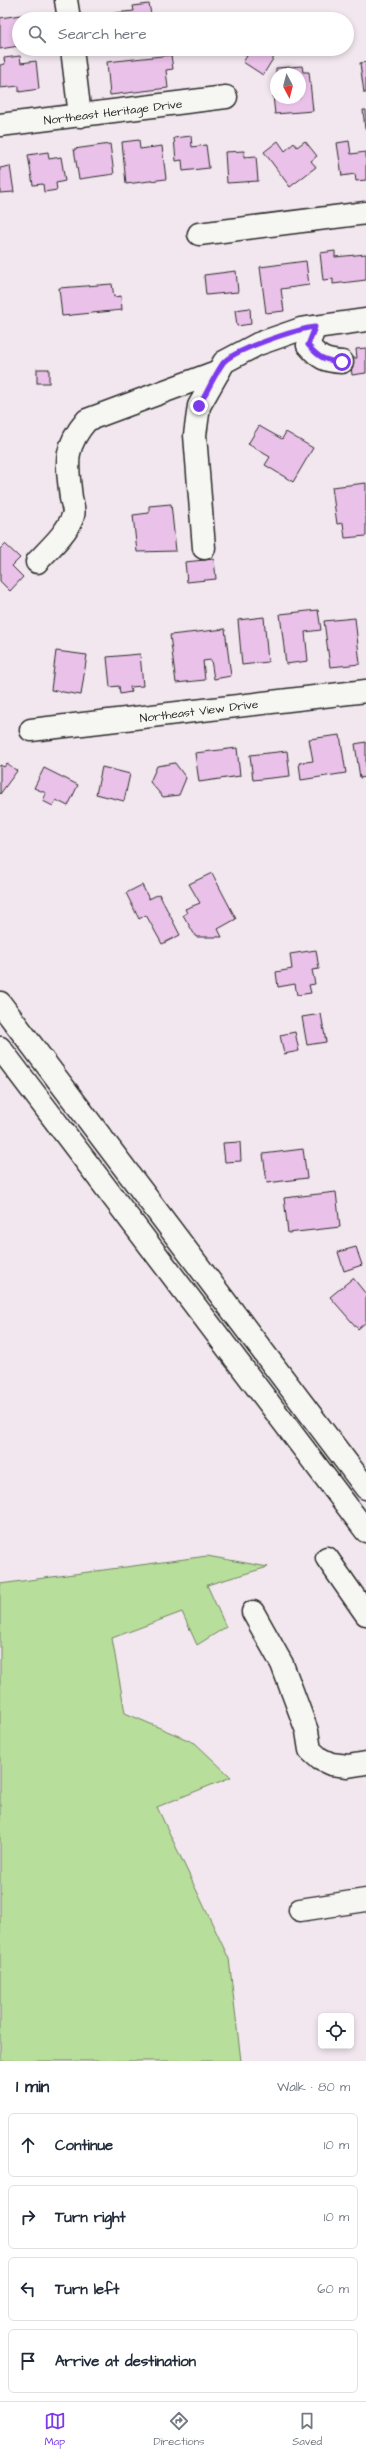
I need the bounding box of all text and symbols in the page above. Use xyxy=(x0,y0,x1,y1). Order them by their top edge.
search box xyxy=(12,12,354,56)
icon: search xyxy=(26,23,48,45)
text: Search here xyxy=(58,24,147,45)
north arrow xyxy=(270,68,306,104)
street label: Northeast Heritage Drive xyxy=(43,95,184,130)
route start xyxy=(333,353,351,371)
route end xyxy=(190,397,208,415)
street label: Northeast View Drive xyxy=(139,696,260,727)
map controls xyxy=(318,2013,354,2049)
button: locate xyxy=(318,2013,354,2049)
text: 1 min xyxy=(16,2075,49,2099)
text: Walk · 80 m xyxy=(277,2078,350,2096)
icon: ahead xyxy=(17,2134,39,2156)
text: Continue xyxy=(55,2135,113,2156)
text: 10 m xyxy=(324,2136,349,2154)
icon: right xyxy=(17,2206,39,2228)
text: Turn right xyxy=(55,2207,126,2228)
text: 10 m xyxy=(324,2208,349,2226)
icon: left xyxy=(17,2278,39,2300)
text: Turn left xyxy=(55,2279,119,2300)
text: 60 m xyxy=(317,2280,349,2298)
icon: arrive xyxy=(17,2350,39,2372)
text: Arrive at destination xyxy=(55,2351,196,2372)
tab: Map xyxy=(44,2410,66,2449)
tab: Directions xyxy=(153,2410,205,2449)
tab: Saved xyxy=(292,2410,322,2449)

